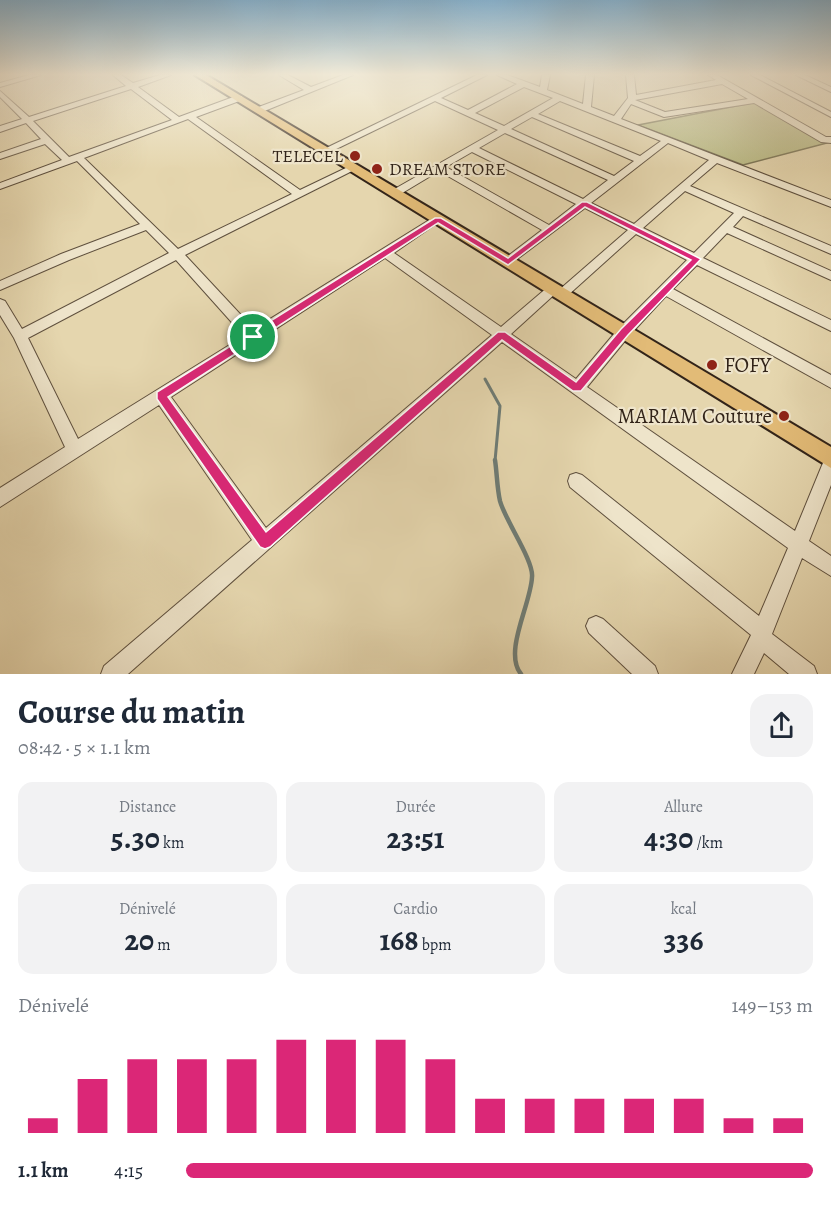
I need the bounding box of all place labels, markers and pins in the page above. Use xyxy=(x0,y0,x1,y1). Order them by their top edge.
place label: TELECEL xyxy=(272,144,344,168)
marker: TELECEL xyxy=(348,149,362,163)
place label: DREAM STORE xyxy=(389,157,506,181)
marker: DREAM STORE xyxy=(370,162,384,176)
pin xyxy=(227,311,278,362)
place label: FOFY xyxy=(724,351,772,379)
marker: FOFY xyxy=(705,358,719,372)
place label: MARIAM Couture xyxy=(617,402,772,430)
marker: MARIAM Couture xyxy=(777,409,791,423)

